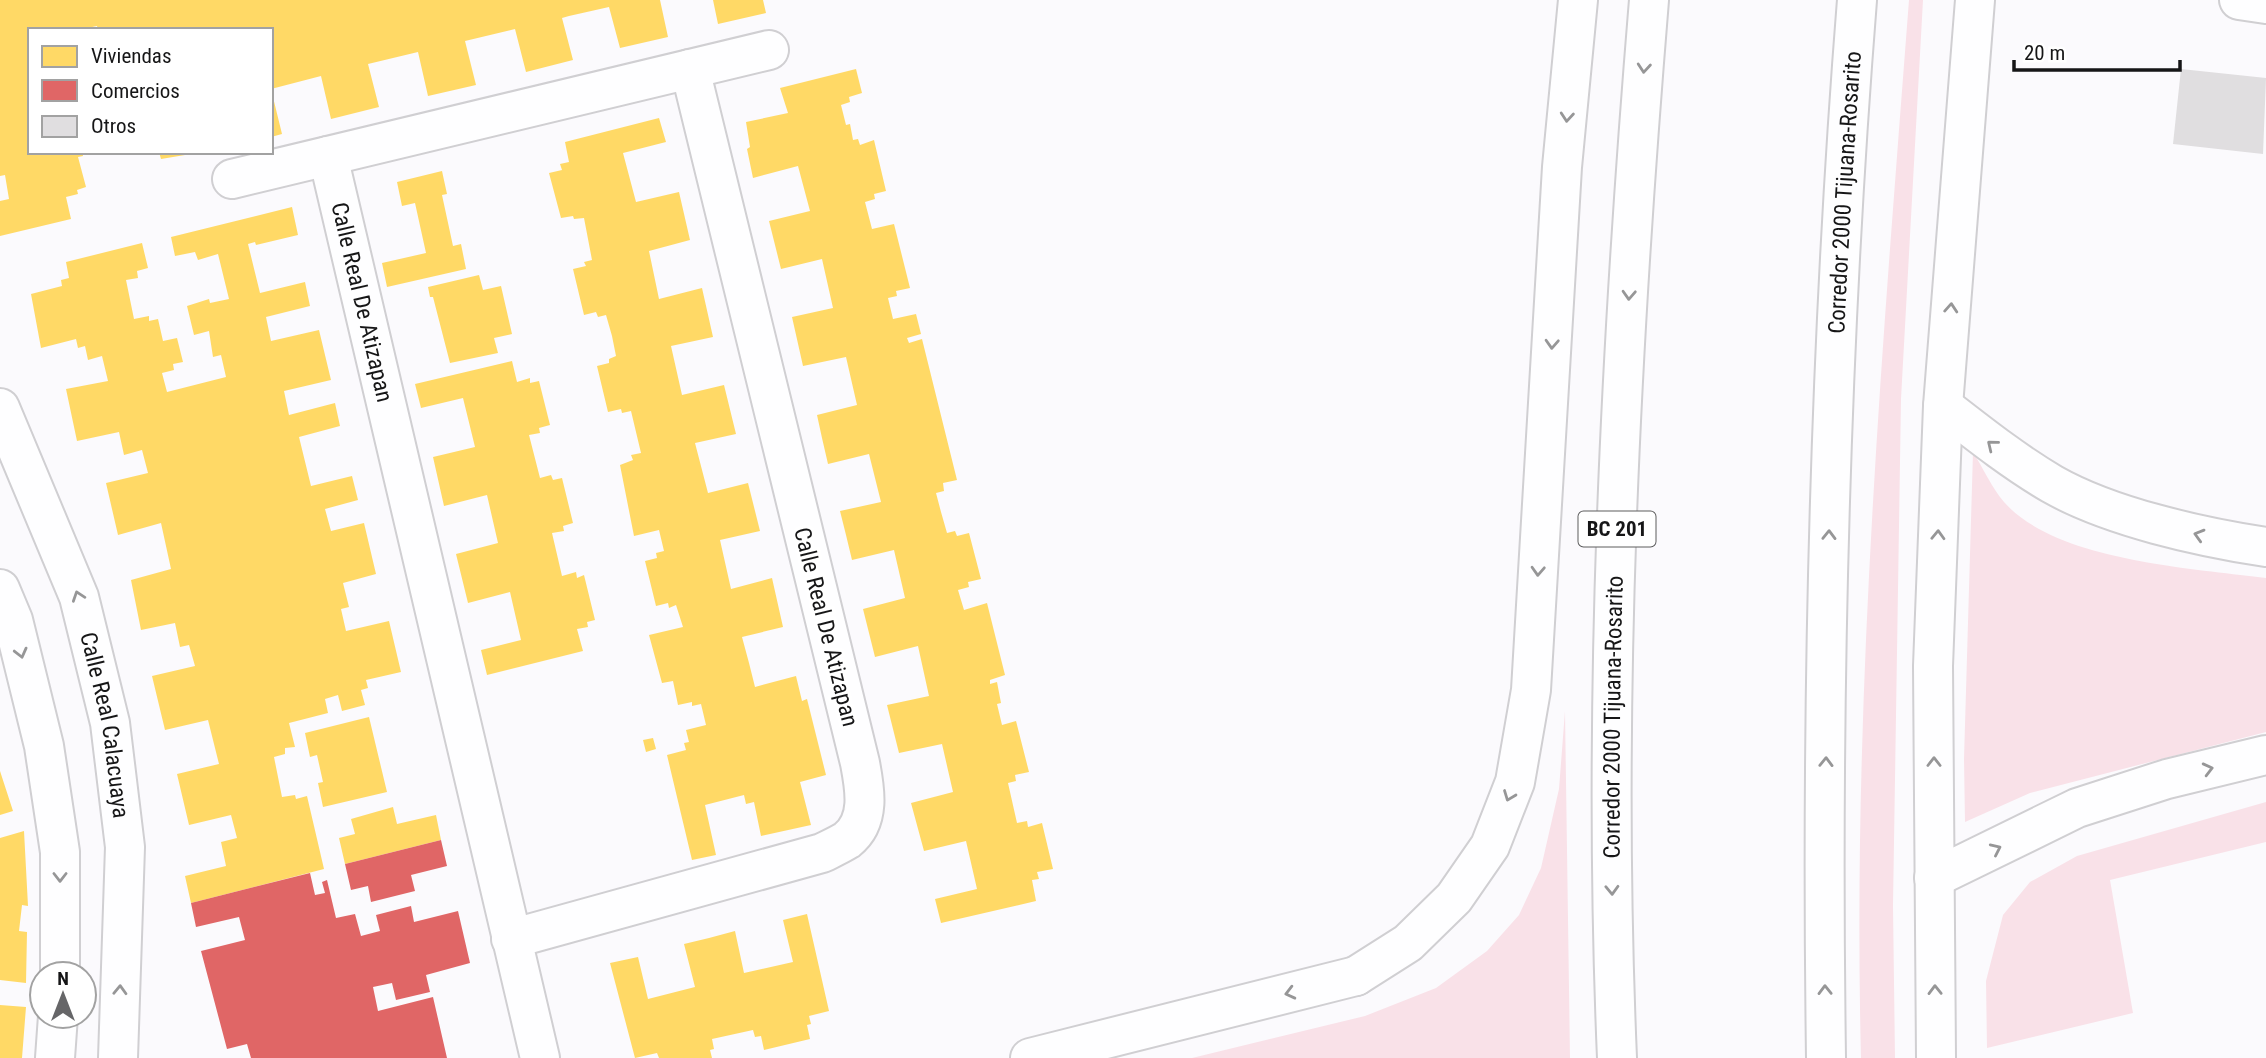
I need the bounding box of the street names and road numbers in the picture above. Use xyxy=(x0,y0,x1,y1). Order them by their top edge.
street label: Corredor 2000 Tijuana-Rosarito xyxy=(1823,50,1867,334)
street label: Calle Real De Atizapan xyxy=(326,199,399,405)
road number: BC 201 xyxy=(1578,512,1656,546)
street label: Calle Real De Atizapan xyxy=(788,525,864,729)
street label: Corredor 2000 Tijuana-Rosarito xyxy=(1598,575,1628,859)
street label: Calle Real Calacuaya xyxy=(75,629,135,820)

